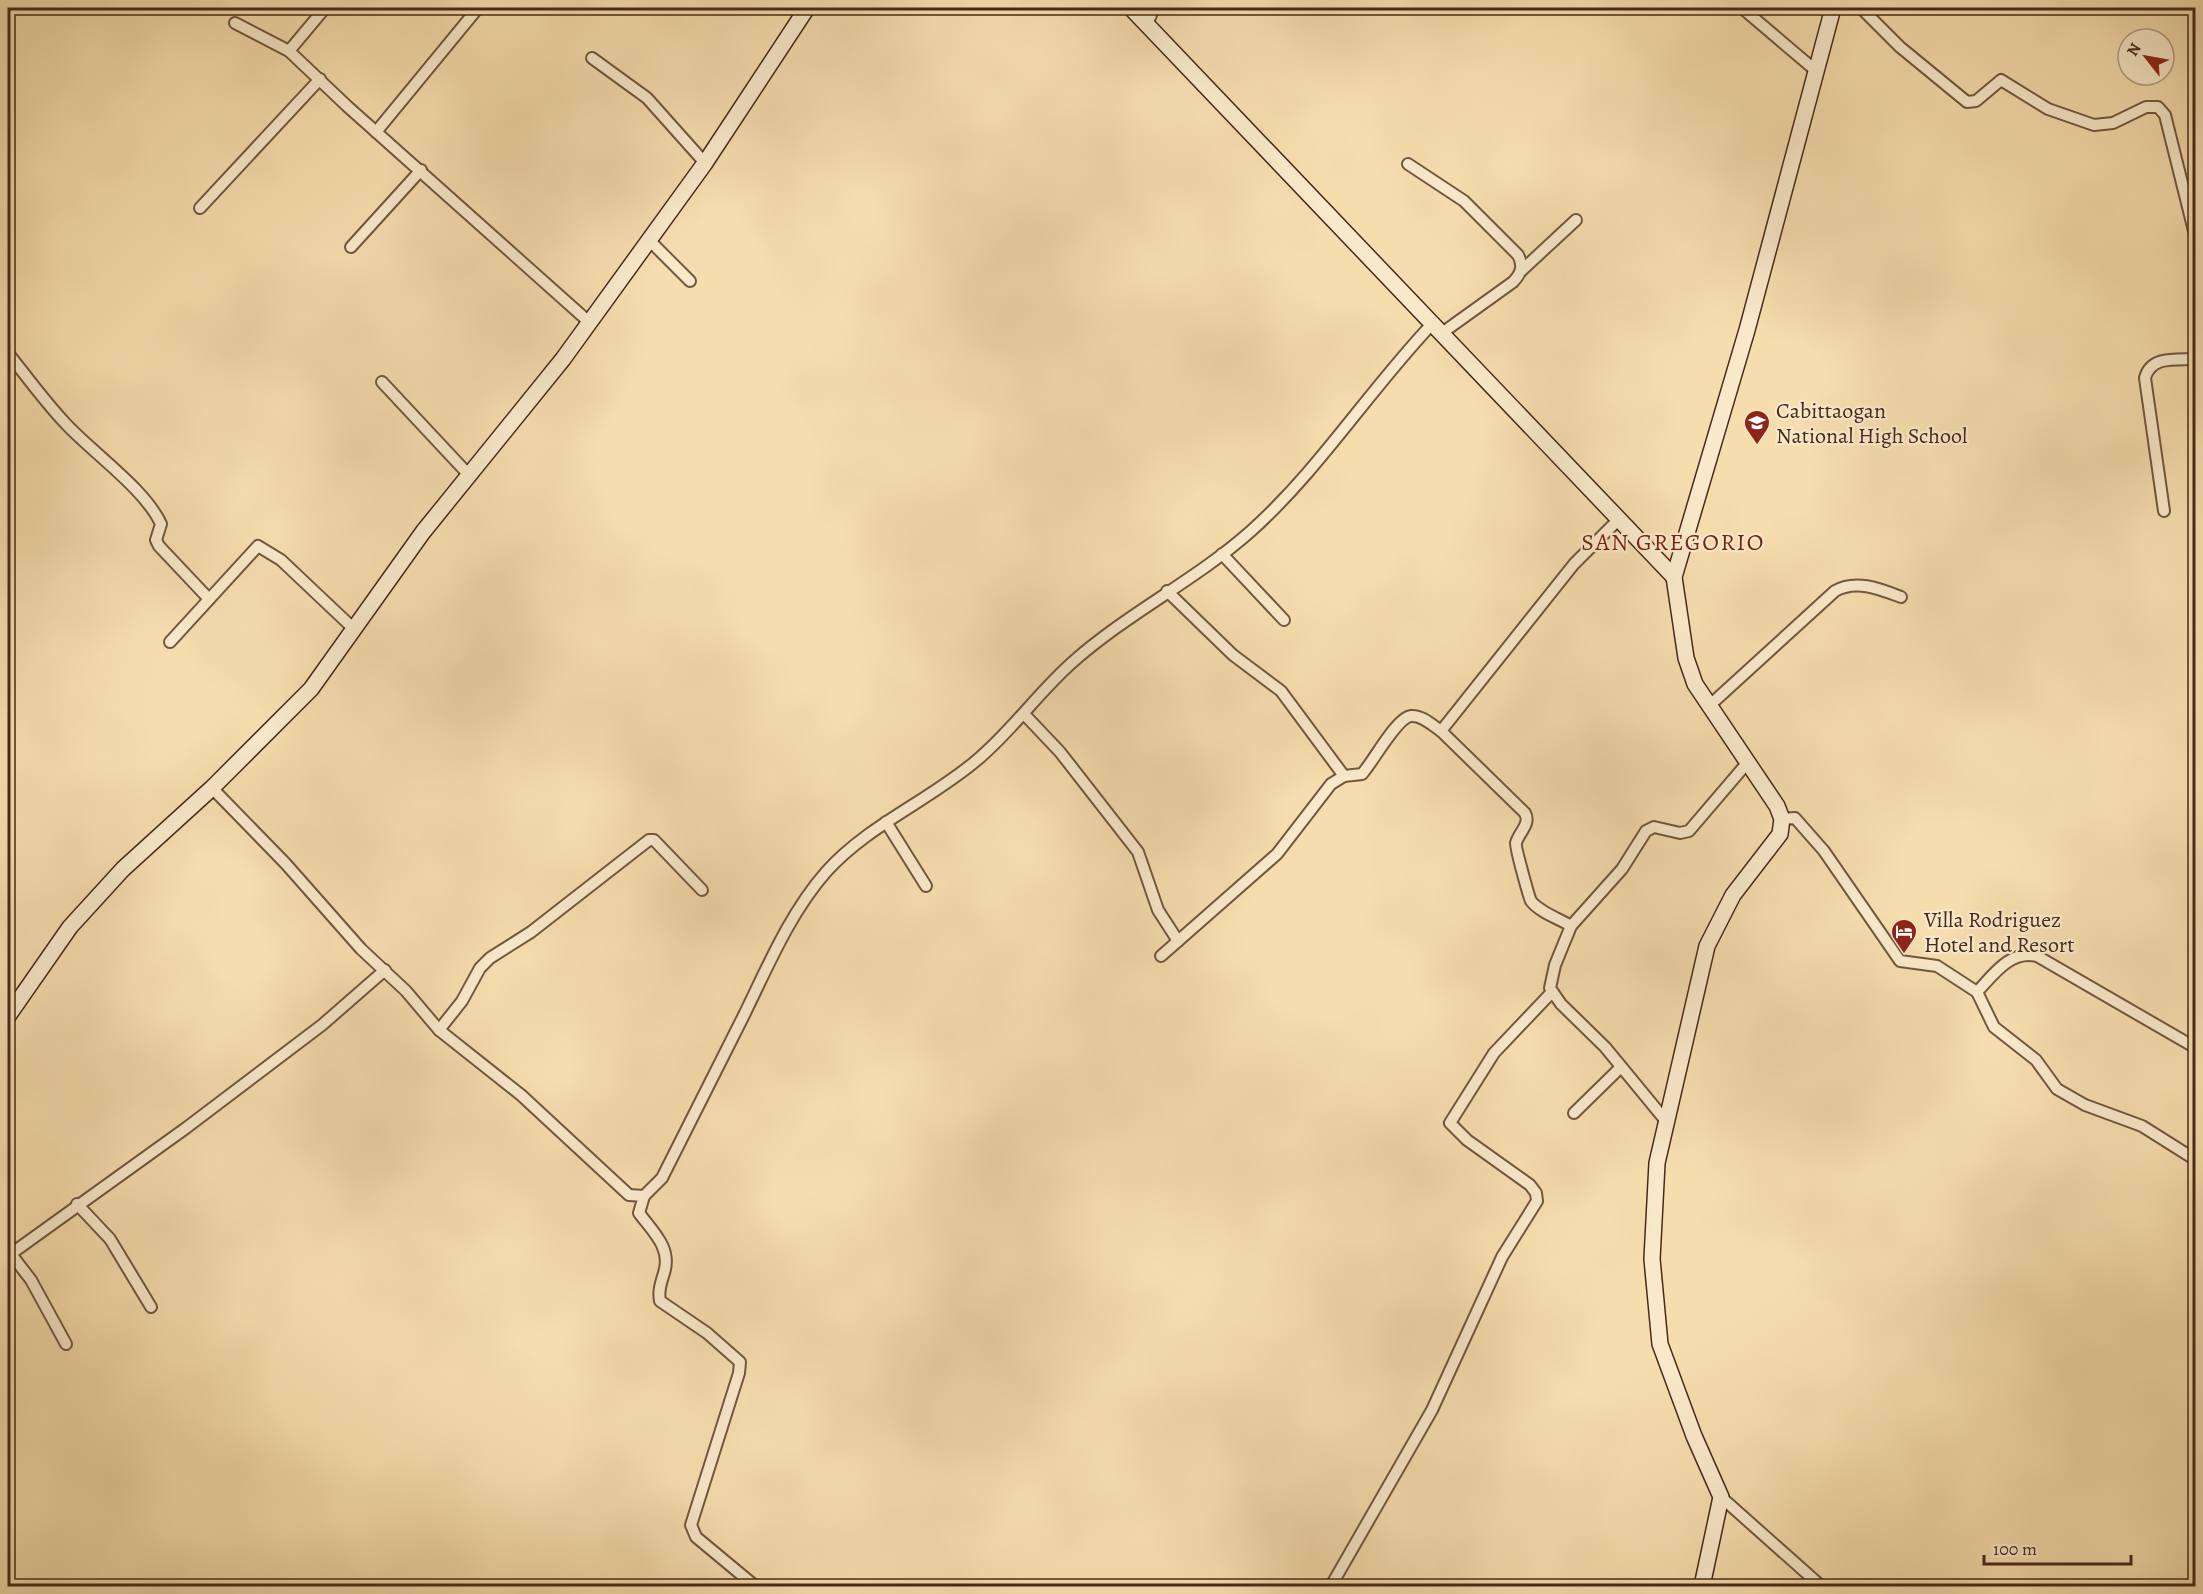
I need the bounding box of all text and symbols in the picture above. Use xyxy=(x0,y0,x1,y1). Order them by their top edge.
north arrow xyxy=(2116,27,2176,87)
text: N xyxy=(2122,39,2147,60)
place label: Cabittaogan National High School xyxy=(1776,396,1967,451)
school or university icon: Cabittaogan National High School xyxy=(1742,408,1772,446)
district label: SAN GREGORIO xyxy=(1581,526,1765,558)
place label: Villa Rodriguez Hotel and Resort xyxy=(1923,905,2075,960)
hotel icon: Villa Rodriguez Hotel and Resort xyxy=(1889,917,1919,955)
scale bar xyxy=(1984,1528,2131,1566)
text: 100 m xyxy=(1993,1537,2037,1561)

